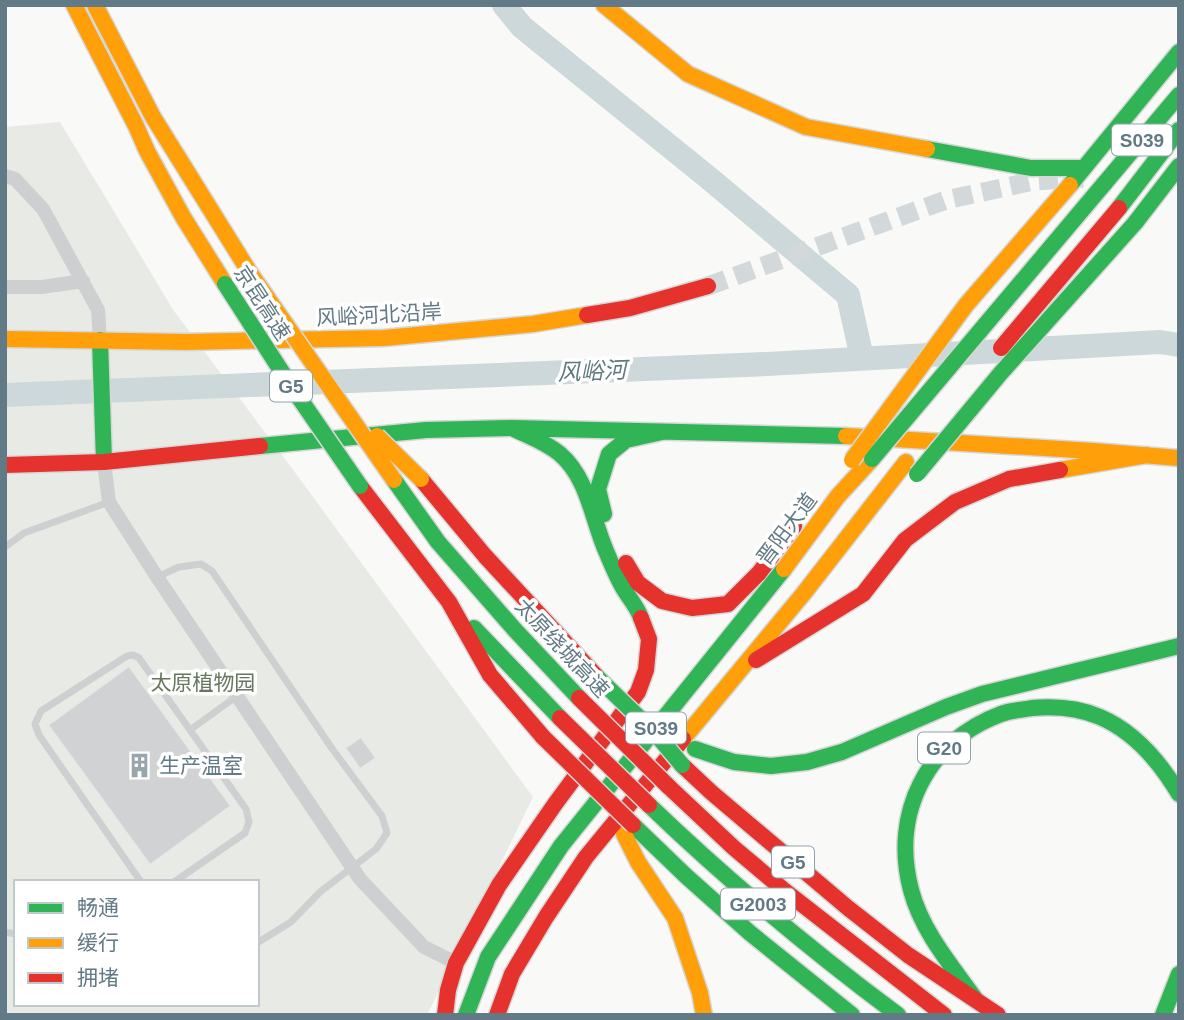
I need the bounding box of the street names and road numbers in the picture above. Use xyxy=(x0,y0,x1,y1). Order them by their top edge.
road number: S039 xyxy=(1112,124,1172,156)
street label: 京昆高速 xyxy=(230,261,295,344)
street label: 风峪河北沿岸 xyxy=(315,300,442,329)
road number: G5 xyxy=(270,370,312,402)
street label: 晋阳大道 xyxy=(752,488,821,569)
street label: 太原绕城高速 xyxy=(511,594,614,702)
road number: S039 xyxy=(626,712,686,744)
road number: G20 xyxy=(918,733,970,764)
road number: G5 xyxy=(772,846,814,877)
road number: G2003 xyxy=(721,888,795,920)

